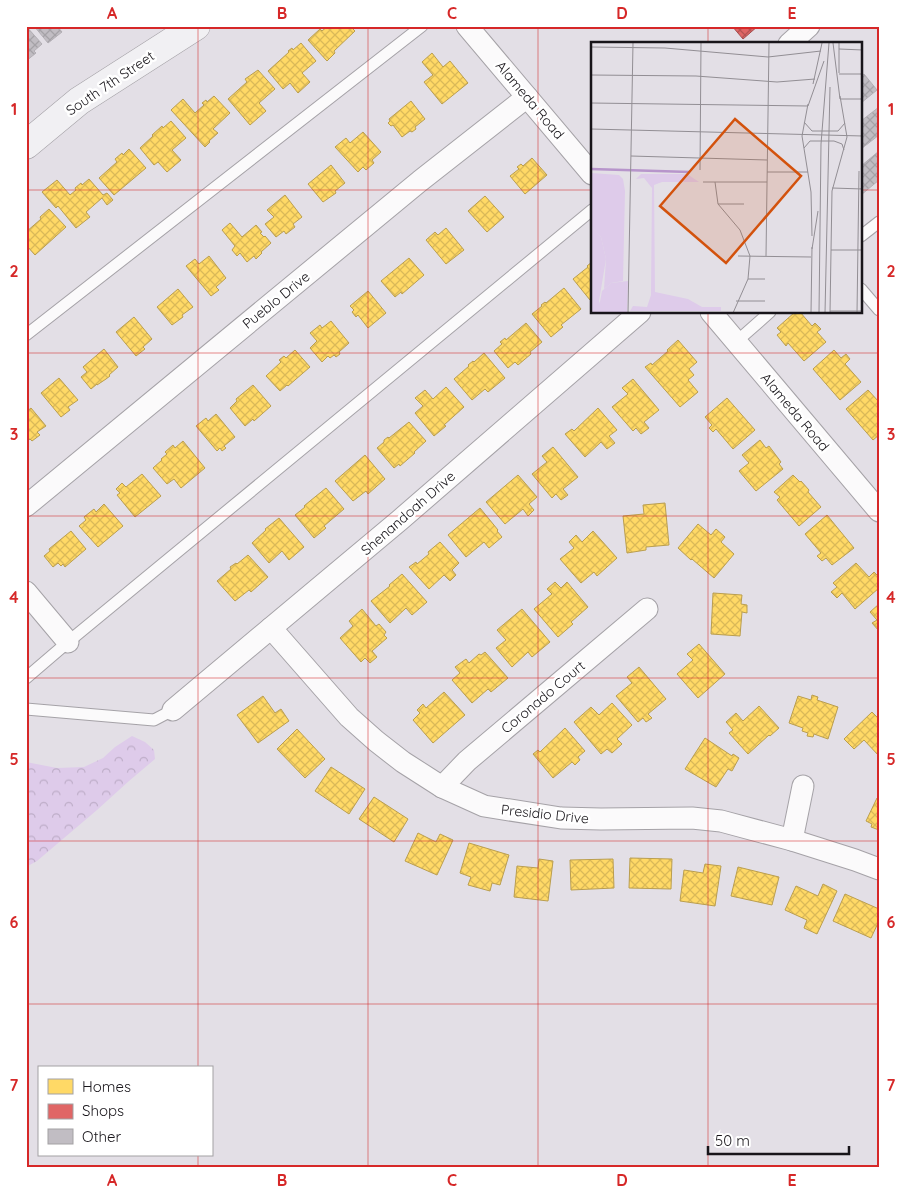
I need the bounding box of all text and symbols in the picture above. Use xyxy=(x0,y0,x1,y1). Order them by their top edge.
text: A xyxy=(107,3,118,23)
text: B xyxy=(277,3,287,23)
text: C xyxy=(447,3,457,23)
text: D xyxy=(616,3,628,23)
text: E xyxy=(787,3,797,23)
inset map xyxy=(591,42,862,314)
street label: South 7th Street xyxy=(62,47,158,119)
street label: Alameda Road xyxy=(492,57,568,143)
text: 1 xyxy=(11,99,17,119)
text: 1 xyxy=(888,99,894,119)
text: 2 xyxy=(9,261,19,281)
text: 2 xyxy=(886,261,896,281)
street label: Pueblo Drive xyxy=(239,267,313,333)
street label: Alameda Road xyxy=(757,369,833,455)
text: 3 xyxy=(10,424,18,444)
text: 3 xyxy=(887,424,895,444)
street label: Shenandoah Drive xyxy=(357,467,459,559)
text: 4 xyxy=(9,587,19,607)
text: 4 xyxy=(886,587,896,607)
street label: Coronado Court xyxy=(497,656,589,737)
text: 5 xyxy=(9,749,19,769)
text: 5 xyxy=(886,749,896,769)
street label: Presidio Drive xyxy=(500,800,590,828)
text: 6 xyxy=(10,912,19,932)
text: 6 xyxy=(887,912,896,932)
legend xyxy=(38,1066,212,1156)
text: 7 xyxy=(10,1075,19,1095)
text: 7 xyxy=(887,1075,896,1095)
text: Homes xyxy=(82,1077,131,1096)
text: Shops xyxy=(82,1101,124,1120)
scale bar xyxy=(708,1124,849,1156)
text: Other xyxy=(82,1127,122,1146)
text: 50 m xyxy=(715,1131,750,1150)
text: A xyxy=(107,1170,118,1190)
text: B xyxy=(277,1170,287,1190)
text: C xyxy=(447,1170,457,1190)
text: D xyxy=(616,1170,628,1190)
text: E xyxy=(787,1170,797,1190)

